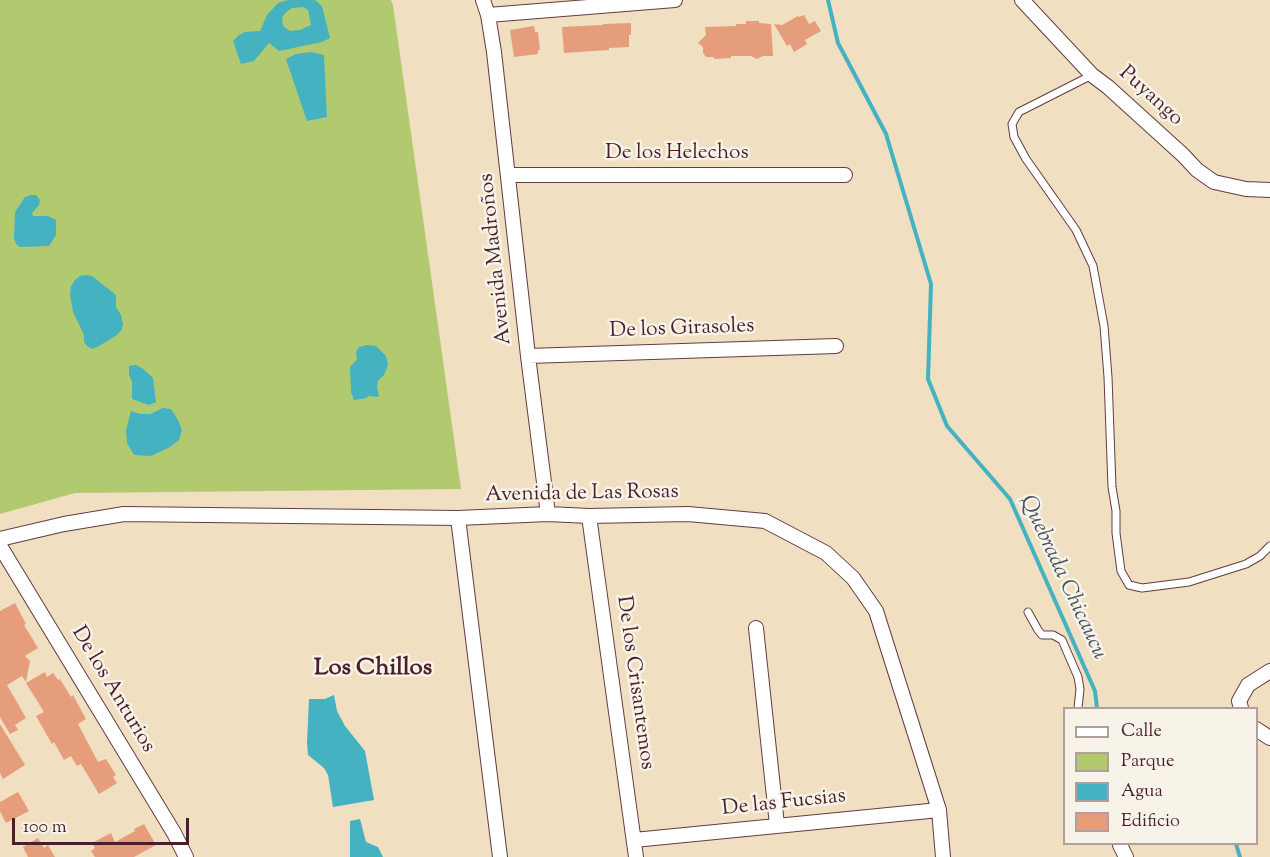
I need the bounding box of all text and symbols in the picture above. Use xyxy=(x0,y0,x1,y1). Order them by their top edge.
street label: Puyango xyxy=(1113,62,1187,132)
street label: De los Helechos xyxy=(605,141,749,167)
street label: Avenida Madroños xyxy=(475,172,519,346)
street label: De los Girasoles xyxy=(609,315,755,345)
street label: Avenida de Las Rosas xyxy=(485,481,679,509)
water label: Quebrada Chicaucu xyxy=(1012,492,1112,664)
street label: De los Crisantemos xyxy=(609,594,659,772)
street label: De los Anturios xyxy=(64,622,160,758)
district label: Los Chillos xyxy=(314,656,432,684)
legend xyxy=(1063,707,1258,845)
text: Calle xyxy=(1121,719,1162,745)
text: Parque xyxy=(1121,749,1174,775)
text: Agua xyxy=(1121,779,1163,805)
street label: De las Fucsias xyxy=(721,785,847,823)
scale bar xyxy=(15,806,192,844)
text: Edificio xyxy=(1121,809,1180,835)
text: 100 m xyxy=(23,815,67,841)

